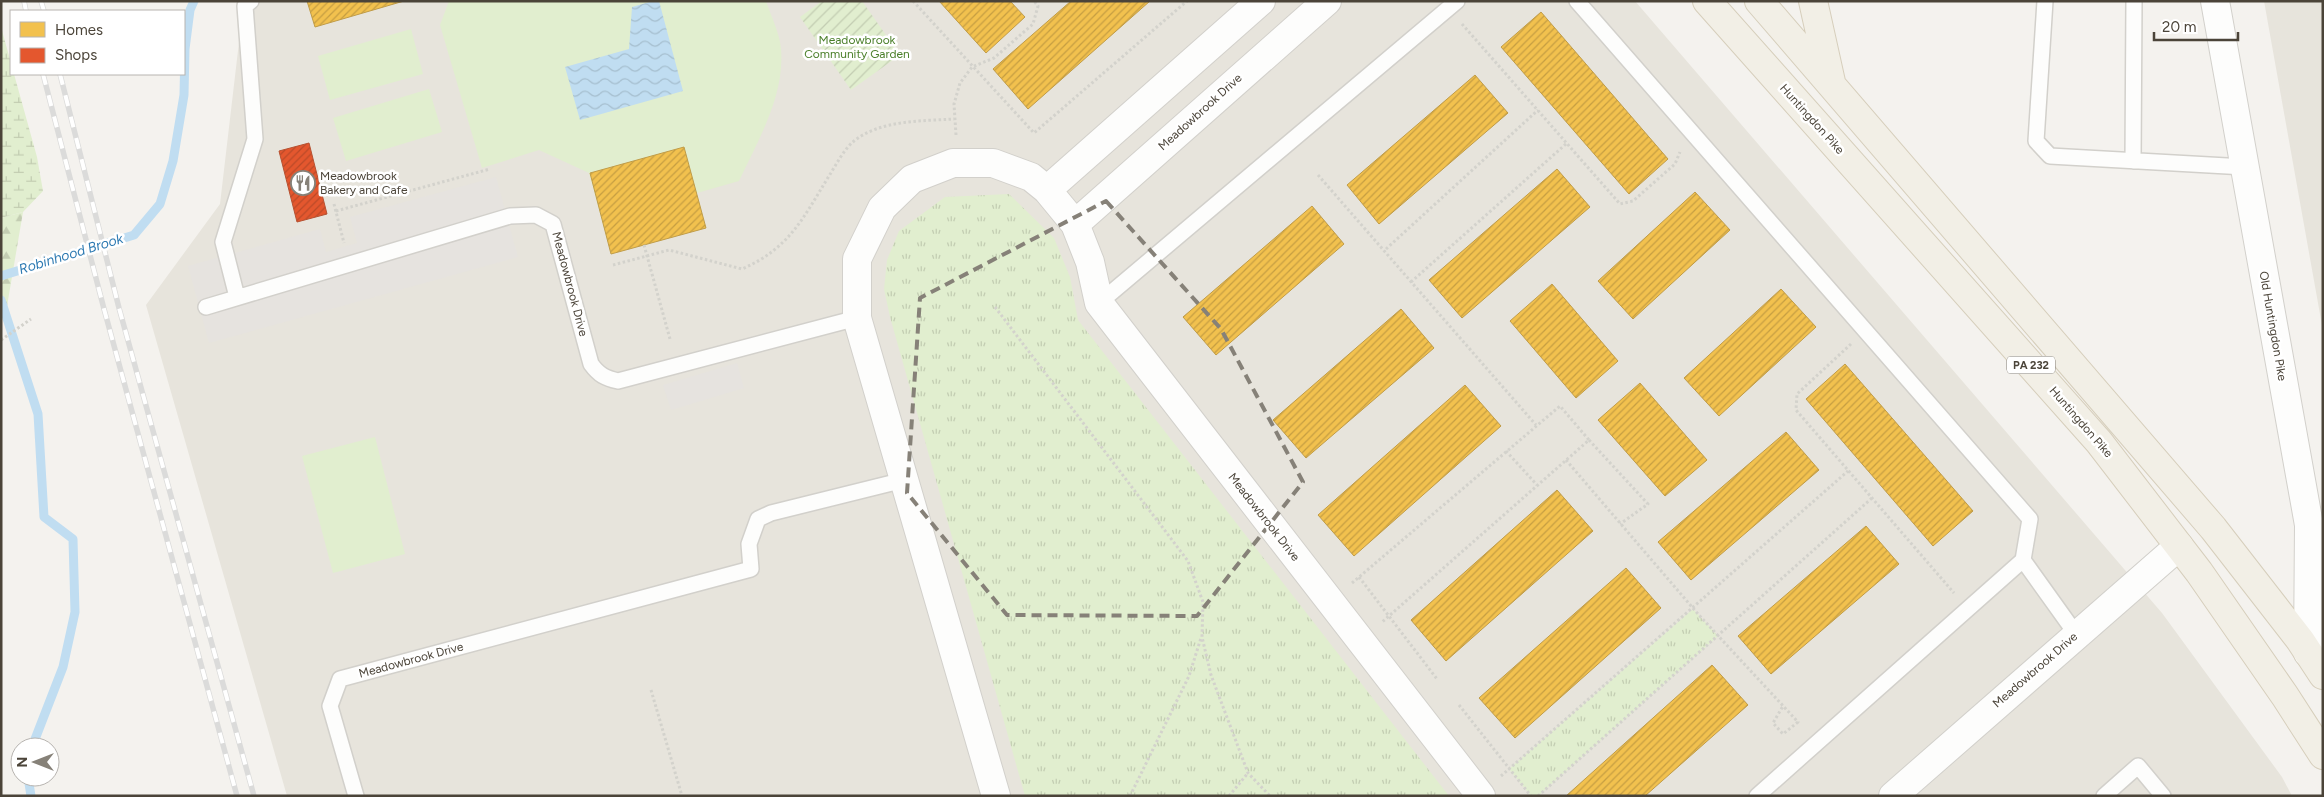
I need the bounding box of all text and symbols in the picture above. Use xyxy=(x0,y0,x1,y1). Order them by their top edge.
legend xyxy=(10,10,185,75)
scale bar xyxy=(2154,10,2238,42)
text: 20 m xyxy=(2162,18,2196,36)
text: Homes xyxy=(55,21,103,39)
park label: Meadowbrook Community Garden xyxy=(804,33,910,61)
text: Shops xyxy=(55,46,97,64)
street label: Meadowbrook Drive xyxy=(1155,70,1245,153)
street label: Huntingdon Pike xyxy=(1777,81,1847,157)
place label: Meadowbrook Bakery and Cafe xyxy=(320,169,408,197)
restaurant icon: Meadowbrook Bakery and Cafe xyxy=(290,170,316,196)
water label: Robinhood Brook xyxy=(17,230,126,278)
street label: Meadowbrook Drive xyxy=(549,230,591,338)
street label: Old Huntingdon Pike xyxy=(2256,270,2290,382)
road number: PA 232 xyxy=(2007,356,2055,374)
street label: Huntingdon Pike xyxy=(2046,384,2116,461)
street label: Meadowbrook Drive xyxy=(1225,470,1303,564)
street label: Meadowbrook Drive xyxy=(1990,629,2081,711)
street label: Meadowbrook Drive xyxy=(357,639,465,681)
north arrow xyxy=(10,737,60,787)
text: N xyxy=(14,757,31,767)

